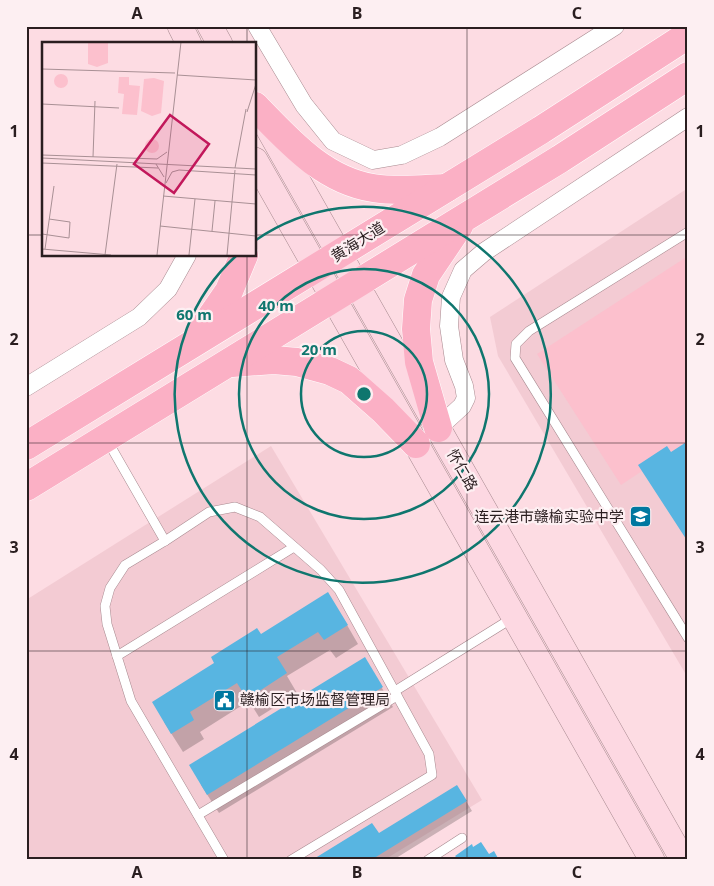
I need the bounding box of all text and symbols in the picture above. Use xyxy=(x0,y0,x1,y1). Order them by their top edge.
text: A xyxy=(131,2,143,24)
text: B xyxy=(352,2,362,24)
text: C xyxy=(572,2,582,24)
inset map xyxy=(42,42,256,256)
text: 1 xyxy=(9,120,19,142)
text: 1 xyxy=(695,120,705,142)
street label: 黄海大道 xyxy=(327,217,388,266)
text: 40 m xyxy=(258,295,294,315)
text: 60 m xyxy=(176,304,212,324)
text: 2 xyxy=(9,328,19,350)
text: 2 xyxy=(695,328,705,350)
text: 20 m xyxy=(301,339,337,359)
centre of rings xyxy=(355,385,373,403)
street label: 怀仁路 xyxy=(443,445,483,494)
school or university icon: 连云港市赣榆实验中学 xyxy=(628,505,652,529)
place label: 连云港市赣榆实验中学 xyxy=(474,506,624,526)
text: 3 xyxy=(9,536,19,558)
text: 3 xyxy=(695,536,705,558)
public building icon: 赣榆区市场监督管理局 xyxy=(212,688,236,712)
place label: 赣榆区市场监督管理局 xyxy=(240,689,390,709)
text: 4 xyxy=(9,743,19,765)
text: 4 xyxy=(695,743,705,765)
text: A xyxy=(131,861,143,883)
text: B xyxy=(352,861,362,883)
text: C xyxy=(572,861,582,883)

